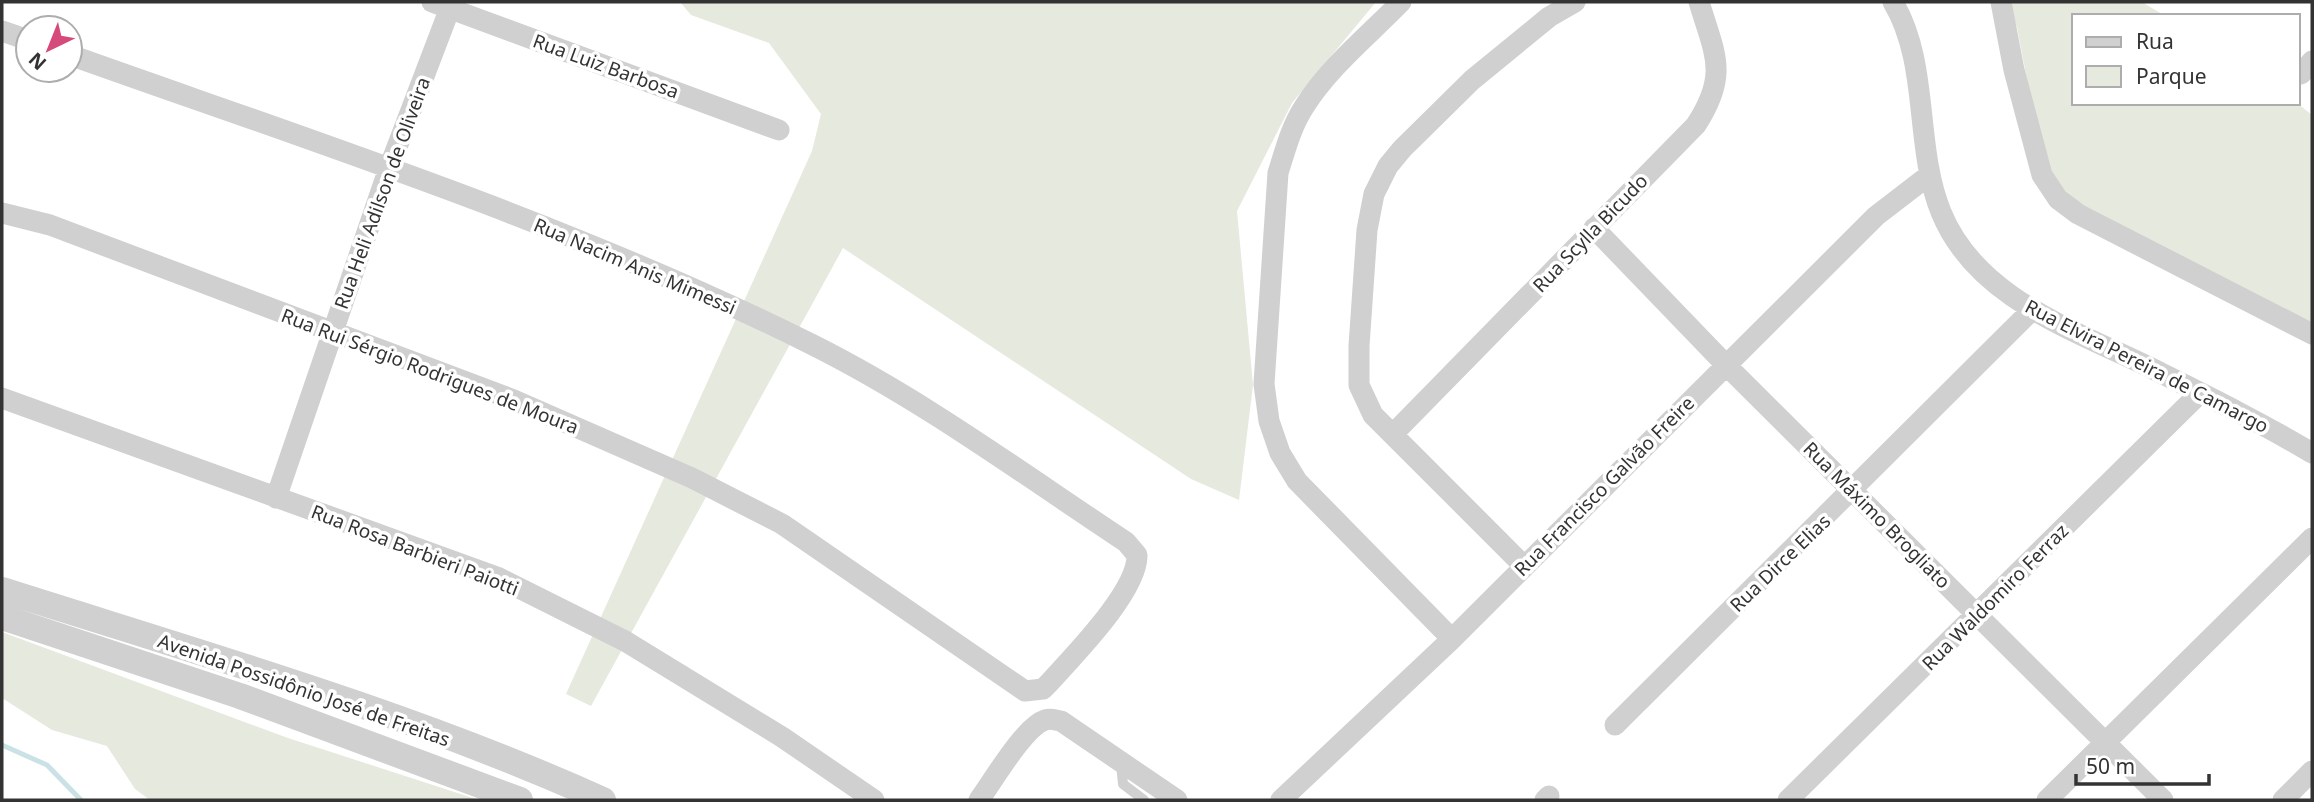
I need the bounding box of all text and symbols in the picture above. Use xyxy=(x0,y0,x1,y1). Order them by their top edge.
north arrow xyxy=(14,14,84,84)
legend xyxy=(2072,14,2300,105)
text: Rua xyxy=(2136,27,2174,55)
street label: Rua Luiz Barbosa xyxy=(529,28,683,104)
text: N xyxy=(23,47,52,76)
text: Parque xyxy=(2136,62,2206,90)
street label: Rua Heli Adilson de Oliveira xyxy=(328,73,436,313)
street label: Rua Scylla Bicudo xyxy=(1527,168,1653,298)
street label: Rua Nacim Anis Mimessi xyxy=(530,212,740,320)
street label: Rua Elvira Pereira de Camargo xyxy=(2021,293,2273,439)
street label: Rua Rui Sérgio Rodrigues de Moura xyxy=(278,302,582,440)
street label: Rua Francisco Galvão Freire xyxy=(1508,390,1700,582)
street label: Rua Máximo Brogliato xyxy=(1798,436,1956,594)
street label: Rua Rosa Barbieri Paiotti xyxy=(308,498,522,602)
street label: Rua Dirce Elias xyxy=(1724,508,1836,618)
street label: Rua Waldomiro Ferraz xyxy=(1916,518,2074,676)
street label: Avenida Possidônio José de Freitas xyxy=(155,628,453,752)
scale bar xyxy=(2076,742,2209,786)
text: 50 m xyxy=(2086,752,2135,780)

